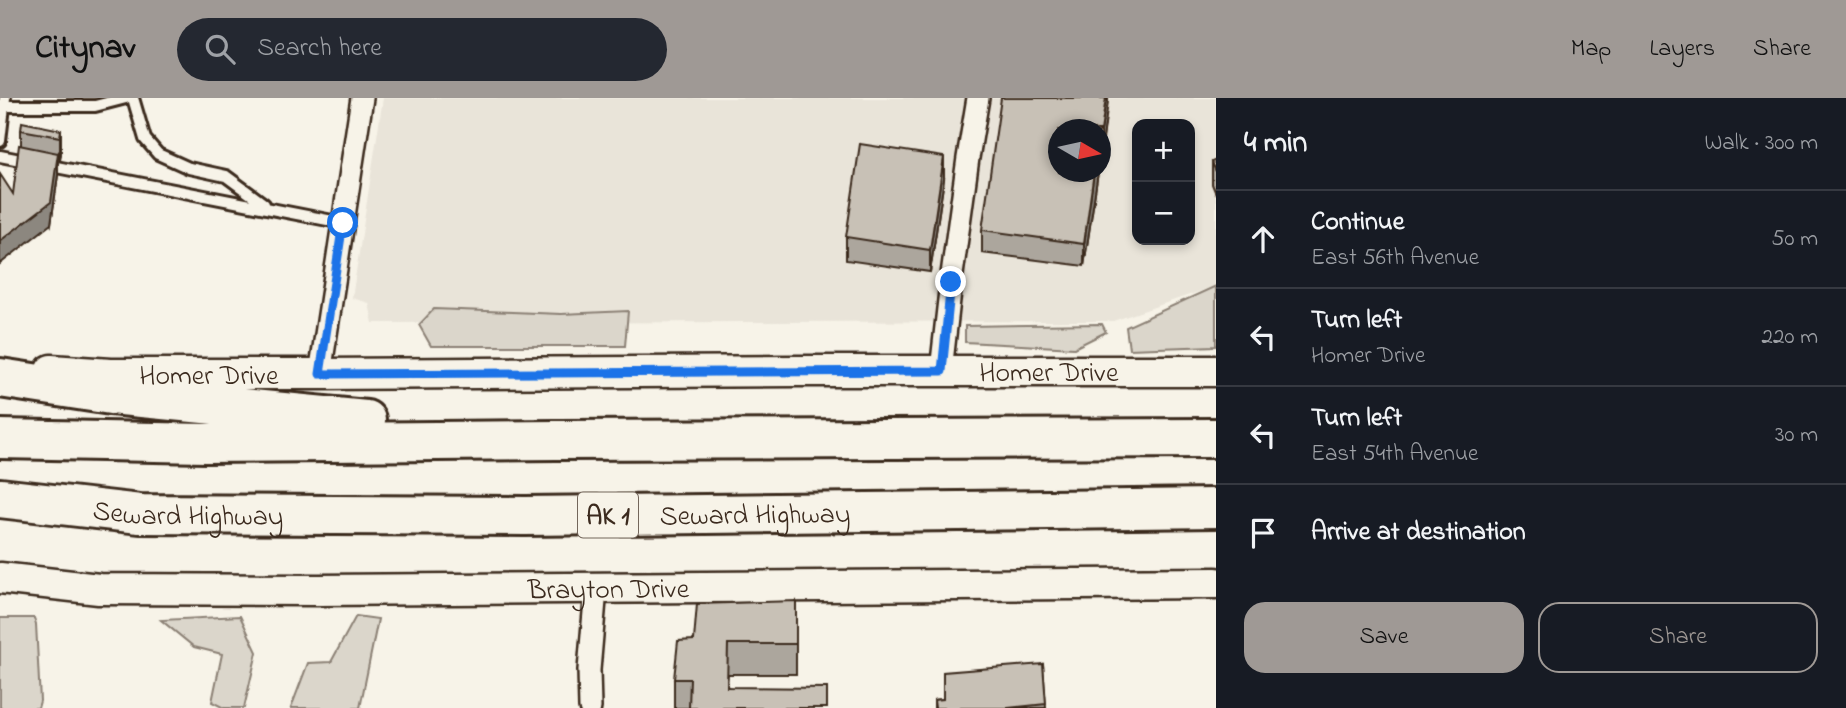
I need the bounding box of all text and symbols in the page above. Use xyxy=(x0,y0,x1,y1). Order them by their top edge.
search box xyxy=(177,18,667,81)
text: Citynav xyxy=(35,25,135,73)
icon: search xyxy=(201,30,239,68)
text: Search here xyxy=(257,30,382,68)
text: Map xyxy=(1571,32,1611,67)
text: Layers xyxy=(1649,32,1715,67)
text: Share xyxy=(1753,32,1811,67)
north arrow xyxy=(1048,119,1111,182)
map controls xyxy=(1132,119,1195,245)
button: + xyxy=(1132,119,1195,182)
text: 4 min xyxy=(1244,122,1307,166)
text: Walk · 300 m xyxy=(1704,127,1818,160)
button: − xyxy=(1132,182,1195,245)
text: Continue xyxy=(1311,204,1404,242)
route start xyxy=(327,207,358,238)
icon: ahead xyxy=(1244,220,1282,258)
text: 50 m xyxy=(1771,223,1818,256)
text: East 56th Avenue xyxy=(1311,242,1479,275)
route end xyxy=(935,266,966,297)
text: Turn left xyxy=(1311,302,1402,340)
icon: left xyxy=(1244,318,1282,356)
text: 220 m xyxy=(1762,321,1818,354)
text: Homer Drive xyxy=(1311,340,1425,373)
street label: Homer Drive xyxy=(979,354,1119,395)
street label: Homer Drive xyxy=(139,357,279,398)
text: Turn left xyxy=(1311,400,1402,438)
icon: left xyxy=(1244,416,1282,454)
text: 30 m xyxy=(1775,419,1818,452)
text: East 54th Avenue xyxy=(1311,438,1478,471)
street label: Seward Highway xyxy=(90,492,284,539)
road number: AK 1 xyxy=(578,492,638,538)
street label: Seward Highway xyxy=(660,495,851,538)
icon: arrive xyxy=(1244,514,1282,552)
text: Arrive at destination xyxy=(1311,514,1526,552)
street label: Brayton Drive xyxy=(526,570,690,612)
button: Save xyxy=(1244,602,1524,673)
button: Share xyxy=(1538,602,1818,673)

